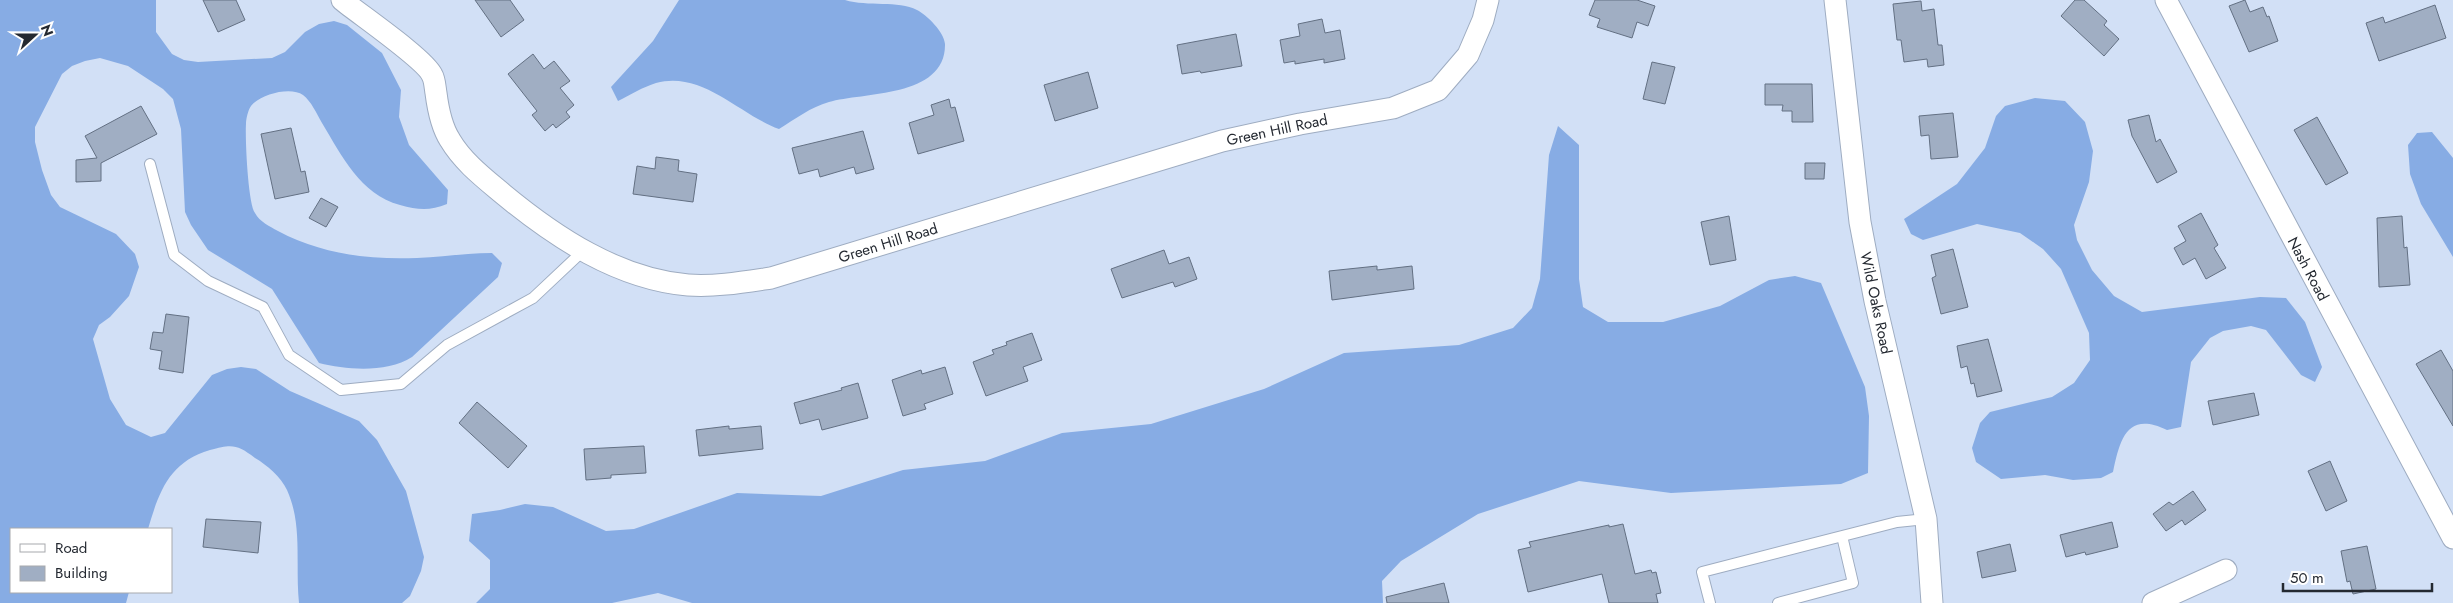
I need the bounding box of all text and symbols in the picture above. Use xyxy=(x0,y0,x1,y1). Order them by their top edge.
north arrow xyxy=(10,10,60,60)
text: N xyxy=(36,22,58,39)
street label: Green Hill Road xyxy=(1224,109,1330,151)
street label: Green Hill Road xyxy=(836,217,940,269)
street label: Nash Road xyxy=(2282,233,2334,305)
street label: Wild Oaks Road xyxy=(1854,250,1898,356)
legend xyxy=(10,528,172,593)
text: Road xyxy=(55,537,87,559)
scale bar xyxy=(2283,560,2432,592)
text: Building xyxy=(55,562,107,584)
text: 50 m xyxy=(2290,567,2324,589)

